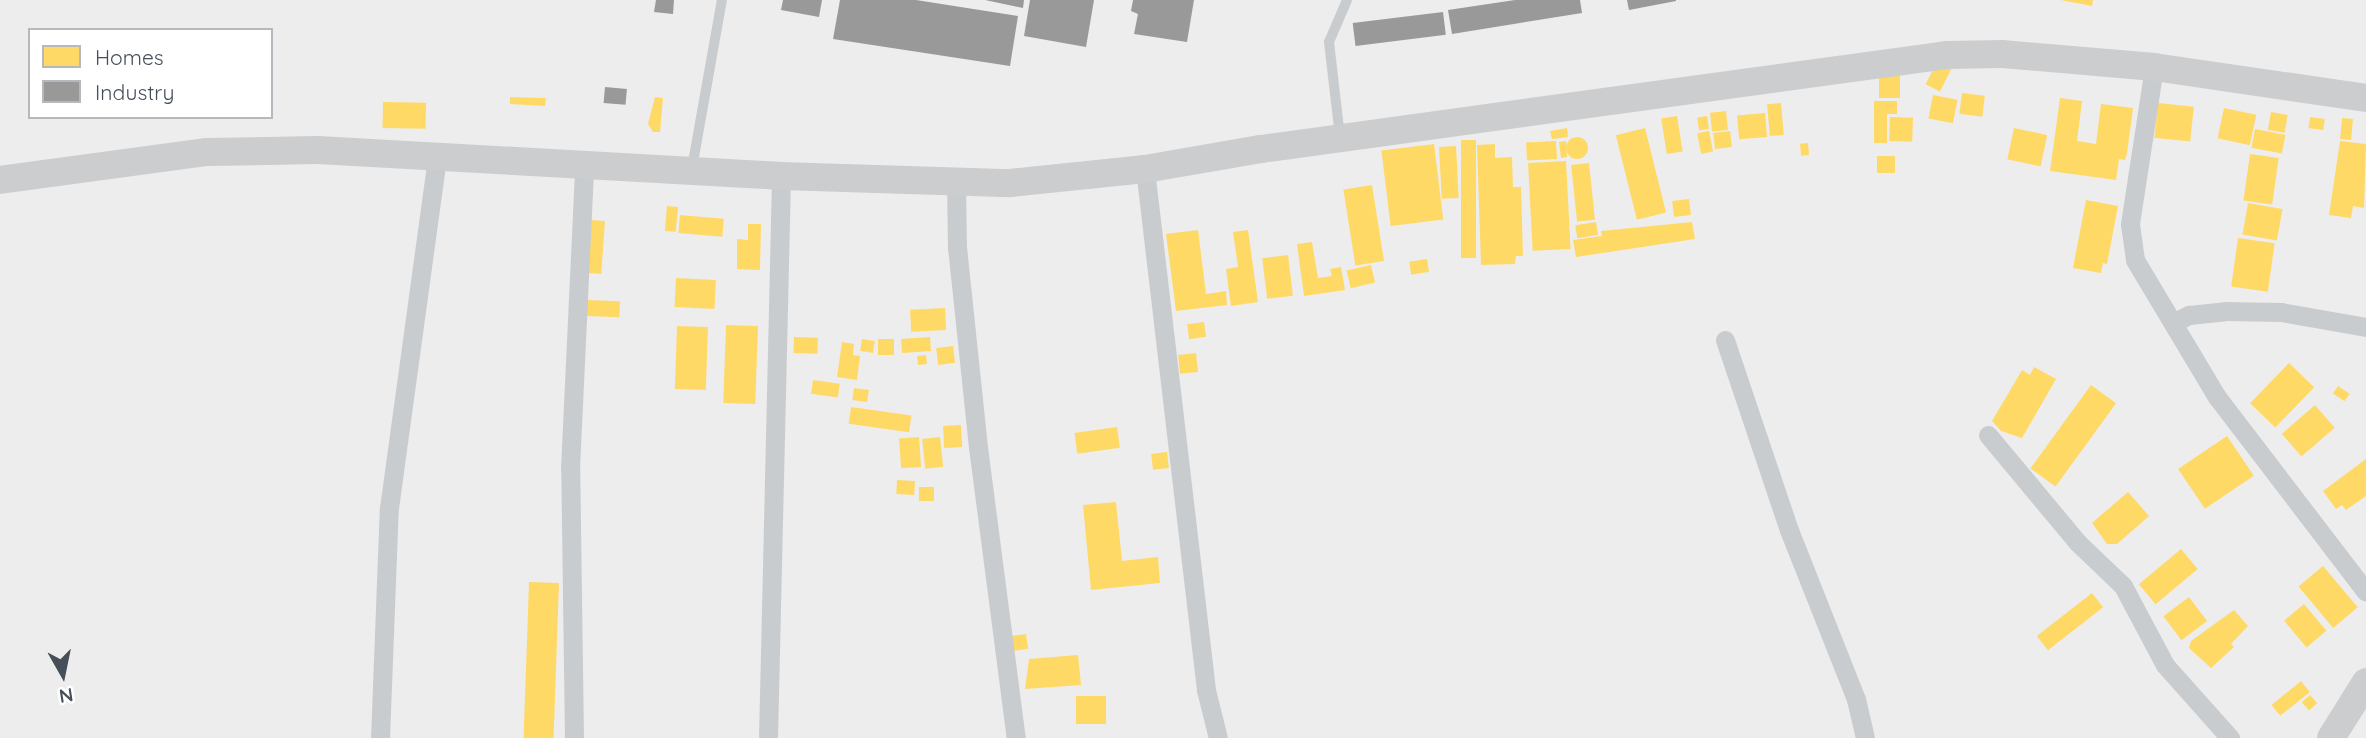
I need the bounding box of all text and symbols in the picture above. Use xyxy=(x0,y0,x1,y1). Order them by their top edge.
legend xyxy=(28,28,273,119)
text: Homes xyxy=(95,44,164,70)
text: Industry xyxy=(95,79,174,105)
north arrow xyxy=(28,640,98,710)
text: N xyxy=(58,683,75,709)

